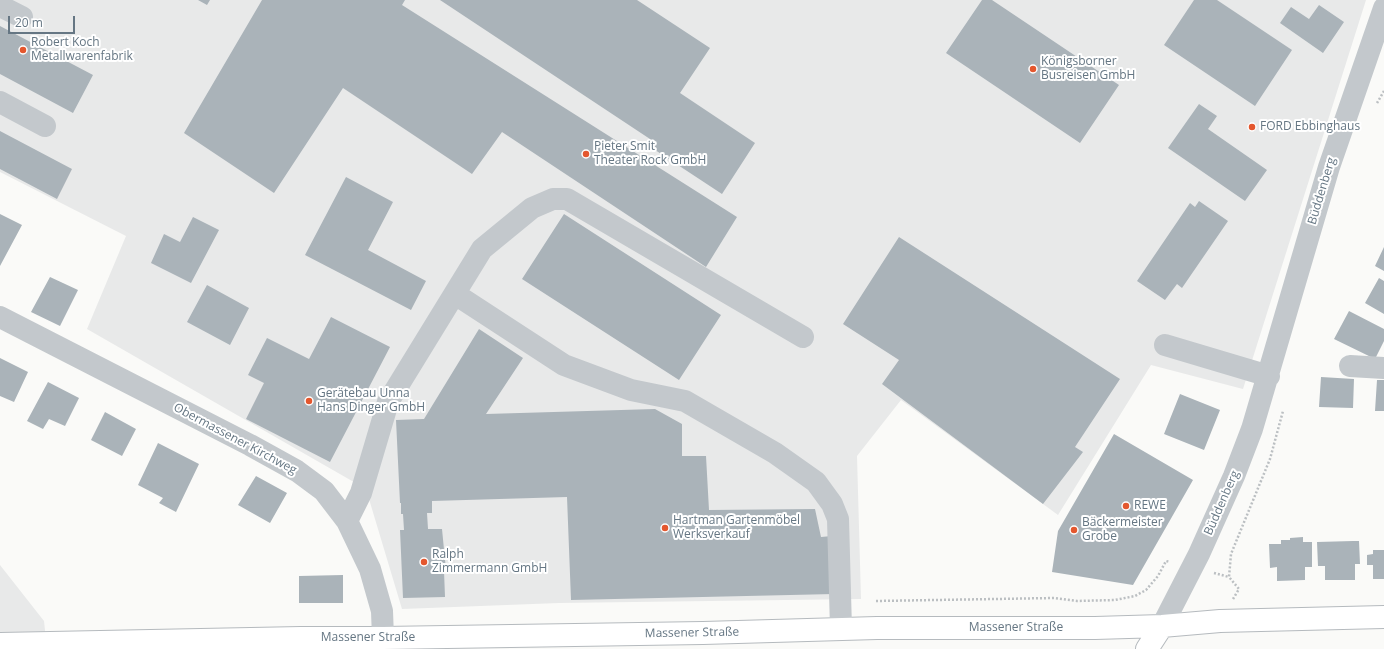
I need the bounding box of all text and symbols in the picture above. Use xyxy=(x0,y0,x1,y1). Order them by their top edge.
scale bar xyxy=(10,8,77,34)
text: 20 m xyxy=(15,14,43,31)
place label: Robert Koch Metallwarenfabrik xyxy=(31,36,133,64)
marker: Robert Koch Metallwarenfabrik xyxy=(18,45,28,55)
place label: Königsborner Busreisen GmbH xyxy=(1041,55,1135,83)
marker: Königsborner Busreisen GmbH xyxy=(1028,64,1038,74)
place label: FORD Ebbinghaus xyxy=(1260,120,1360,134)
marker: FORD Ebbinghaus xyxy=(1247,122,1257,132)
place label: Pieter Smit Theater Rock GmbH xyxy=(594,140,706,168)
marker: Pieter Smit Theater Rock GmbH xyxy=(581,149,591,159)
street label: Büddenberg xyxy=(1305,156,1339,226)
place label: Gerätebau Unna Hans Dinger GmbH xyxy=(317,387,425,415)
marker: Gerätebau Unna Hans Dinger GmbH xyxy=(304,396,314,406)
street label: Obermassener Kirchweg xyxy=(171,400,299,478)
street label: Büddenberg xyxy=(1201,468,1243,538)
place label: REWE xyxy=(1134,499,1166,513)
marker: REWE xyxy=(1121,501,1131,511)
place label: Hartman Gartenmöbel Werksverkauf xyxy=(673,514,800,542)
place label: Bäckermeister Grobe xyxy=(1082,516,1163,544)
marker: Hartman Gartenmöbel Werksverkauf xyxy=(660,523,670,533)
marker: Bäckermeister Grobe xyxy=(1069,525,1079,535)
place label: Ralph Zimmermann GmbH xyxy=(432,548,547,576)
marker: Ralph Zimmermann GmbH xyxy=(419,557,429,567)
street label: Massener Straße xyxy=(969,621,1063,635)
street label: Massener Straße xyxy=(645,625,739,641)
street label: Massener Straße xyxy=(321,631,415,645)

